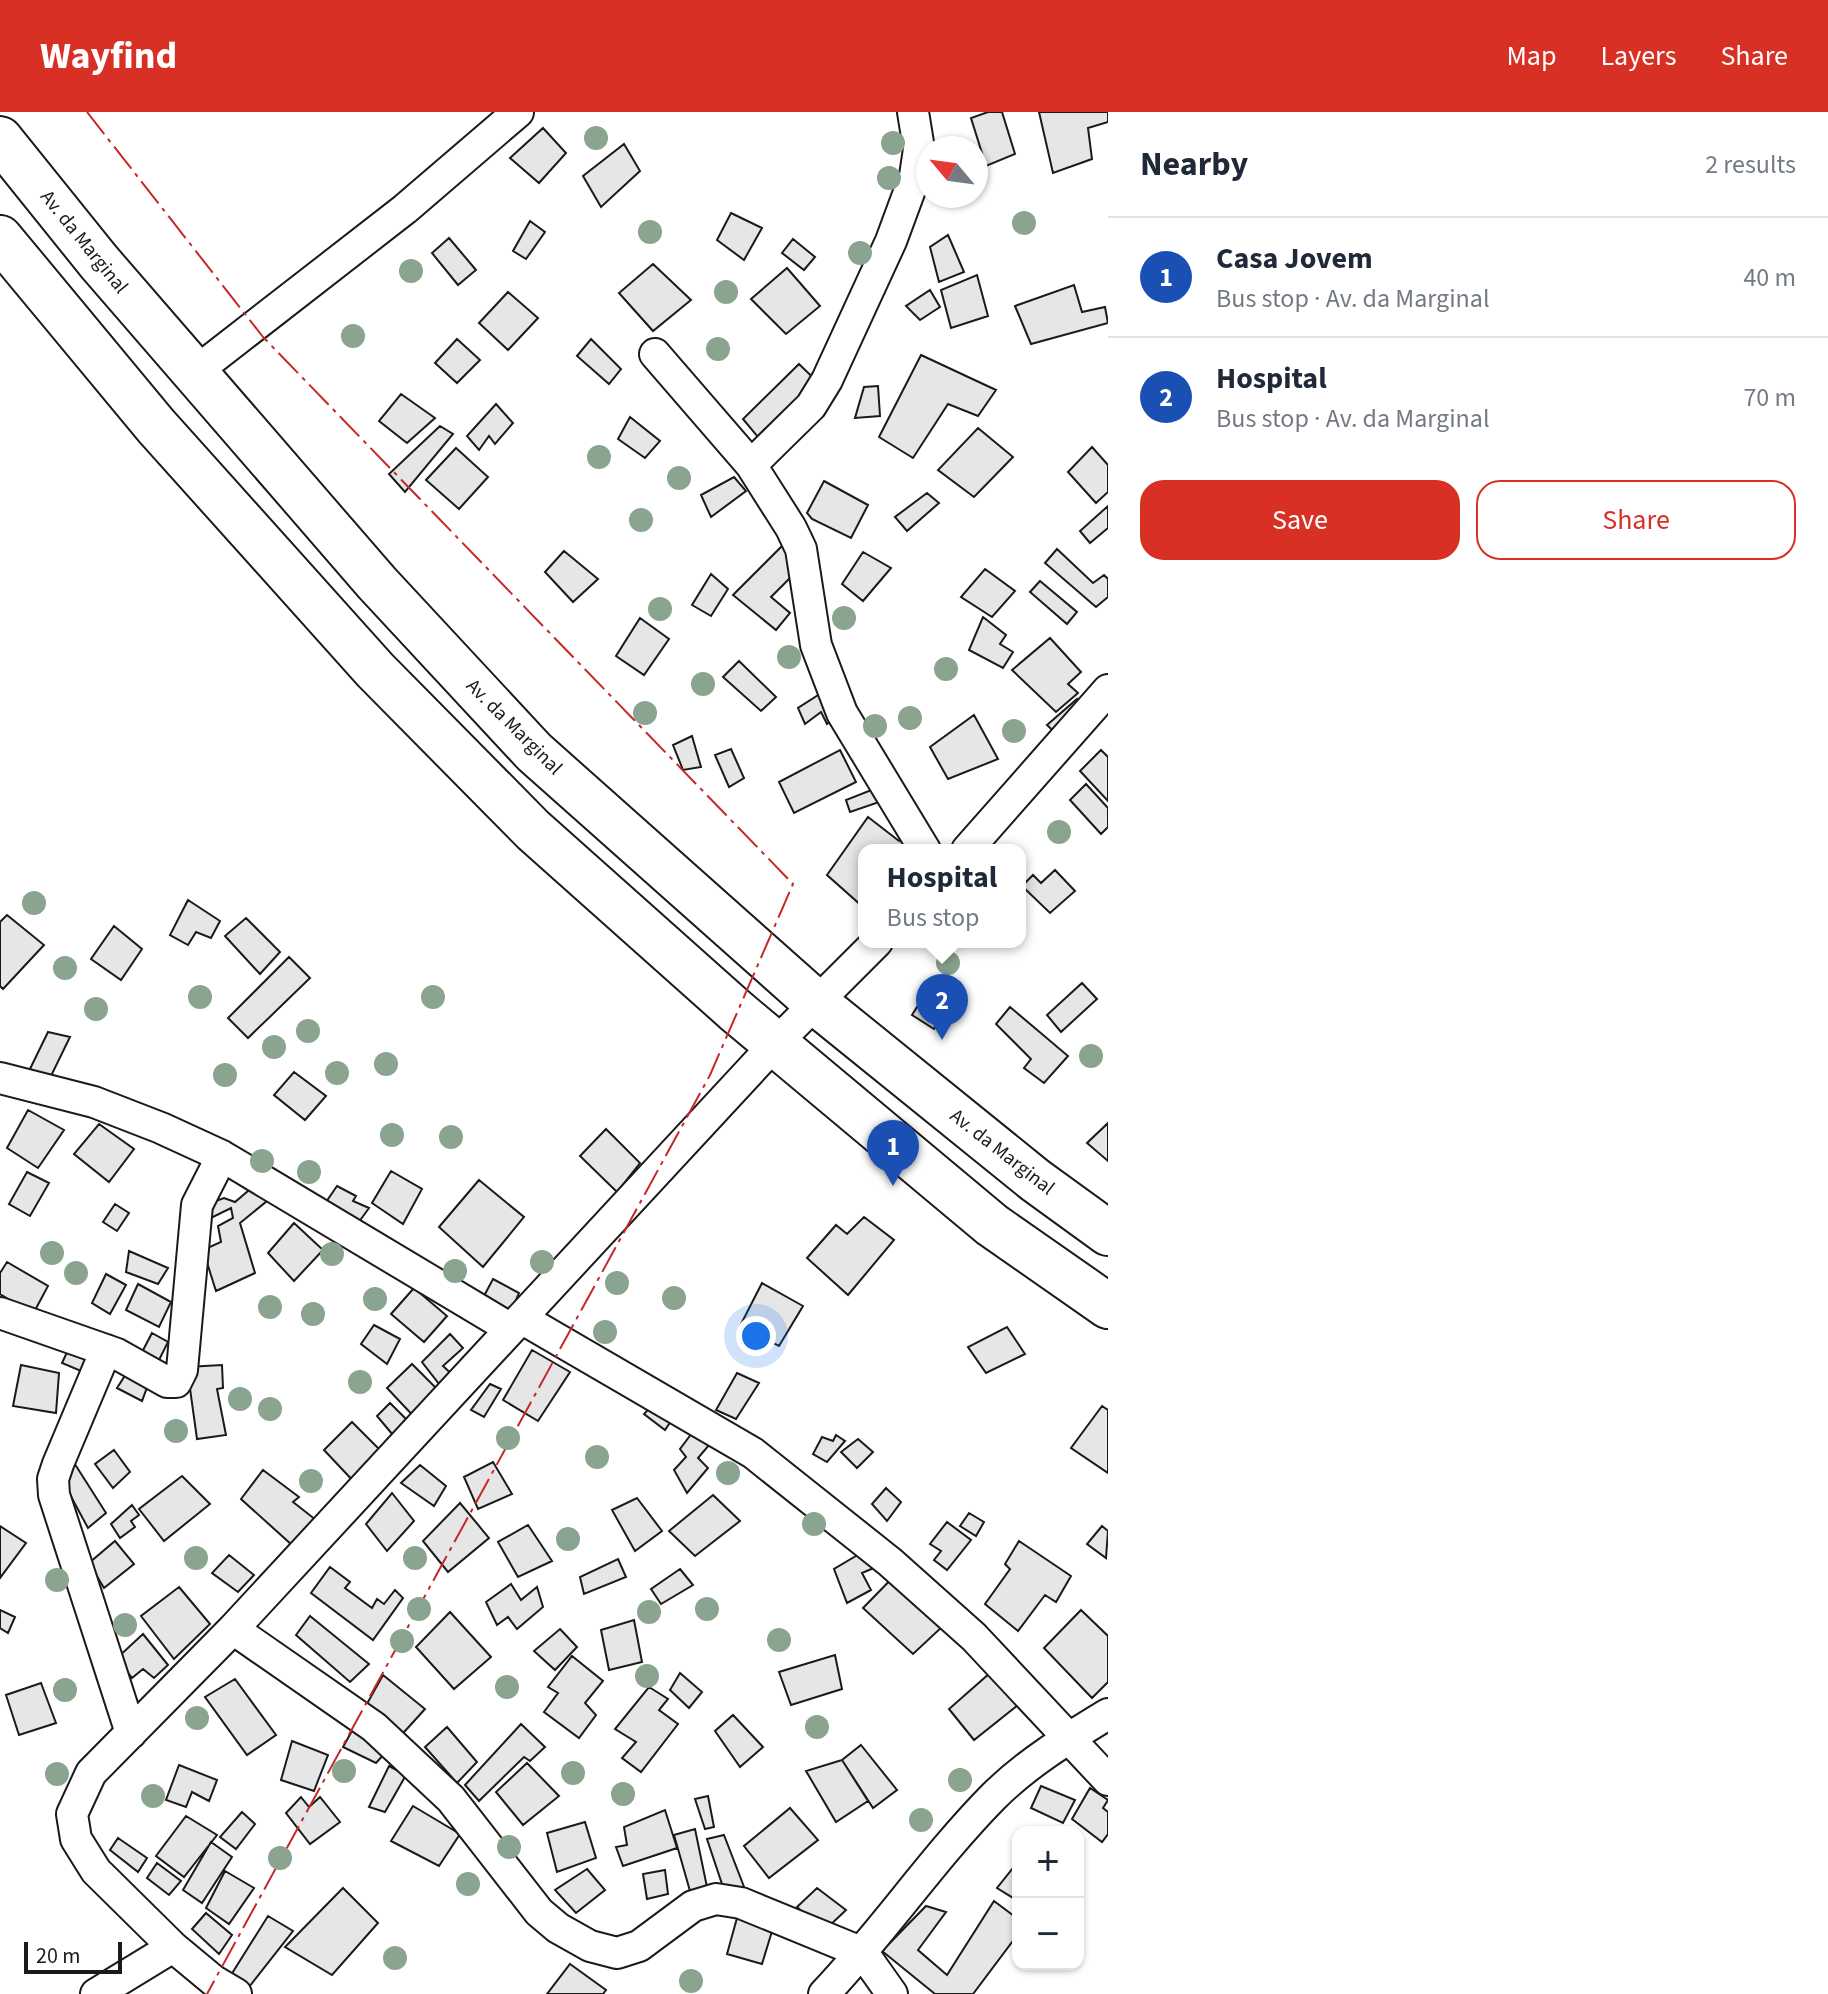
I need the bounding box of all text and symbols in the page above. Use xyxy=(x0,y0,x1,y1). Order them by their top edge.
text: Wayfind xyxy=(40,29,177,83)
text: Map xyxy=(1506,36,1556,76)
text: Layers xyxy=(1600,36,1676,76)
text: Share xyxy=(1720,36,1788,76)
north arrow xyxy=(916,136,988,208)
text: Nearby xyxy=(1140,140,1248,189)
text: 2 results xyxy=(1705,146,1796,183)
street label: Av. da Marginal xyxy=(33,184,135,300)
text: Casa Jovem xyxy=(1216,237,1373,280)
text: 1 xyxy=(1159,259,1173,296)
text: 40 m xyxy=(1743,259,1796,296)
text: Bus stop · Av. da Marginal xyxy=(1216,280,1490,317)
text: Hospital xyxy=(1216,357,1327,400)
text: 2 xyxy=(1159,379,1173,416)
text: 70 m xyxy=(1743,379,1796,416)
text: Bus stop · Av. da Marginal xyxy=(1216,400,1490,437)
button: Save xyxy=(1140,480,1460,560)
button: Share xyxy=(1476,480,1796,560)
street label: Av. da Marginal xyxy=(460,673,568,781)
popup xyxy=(858,844,1026,948)
text: Hospital xyxy=(887,856,997,899)
text: Bus stop xyxy=(887,899,979,936)
pin: 2 xyxy=(916,974,968,1040)
street label: Av. da Marginal xyxy=(944,1102,1060,1202)
pin: 1 xyxy=(867,1120,919,1186)
your location xyxy=(736,1316,776,1356)
map controls xyxy=(1012,1826,1084,1970)
button: + xyxy=(1012,1826,1084,1898)
button: − xyxy=(1012,1898,1084,1970)
scale bar xyxy=(24,1938,122,1974)
text: 20 m xyxy=(36,1940,81,1972)

